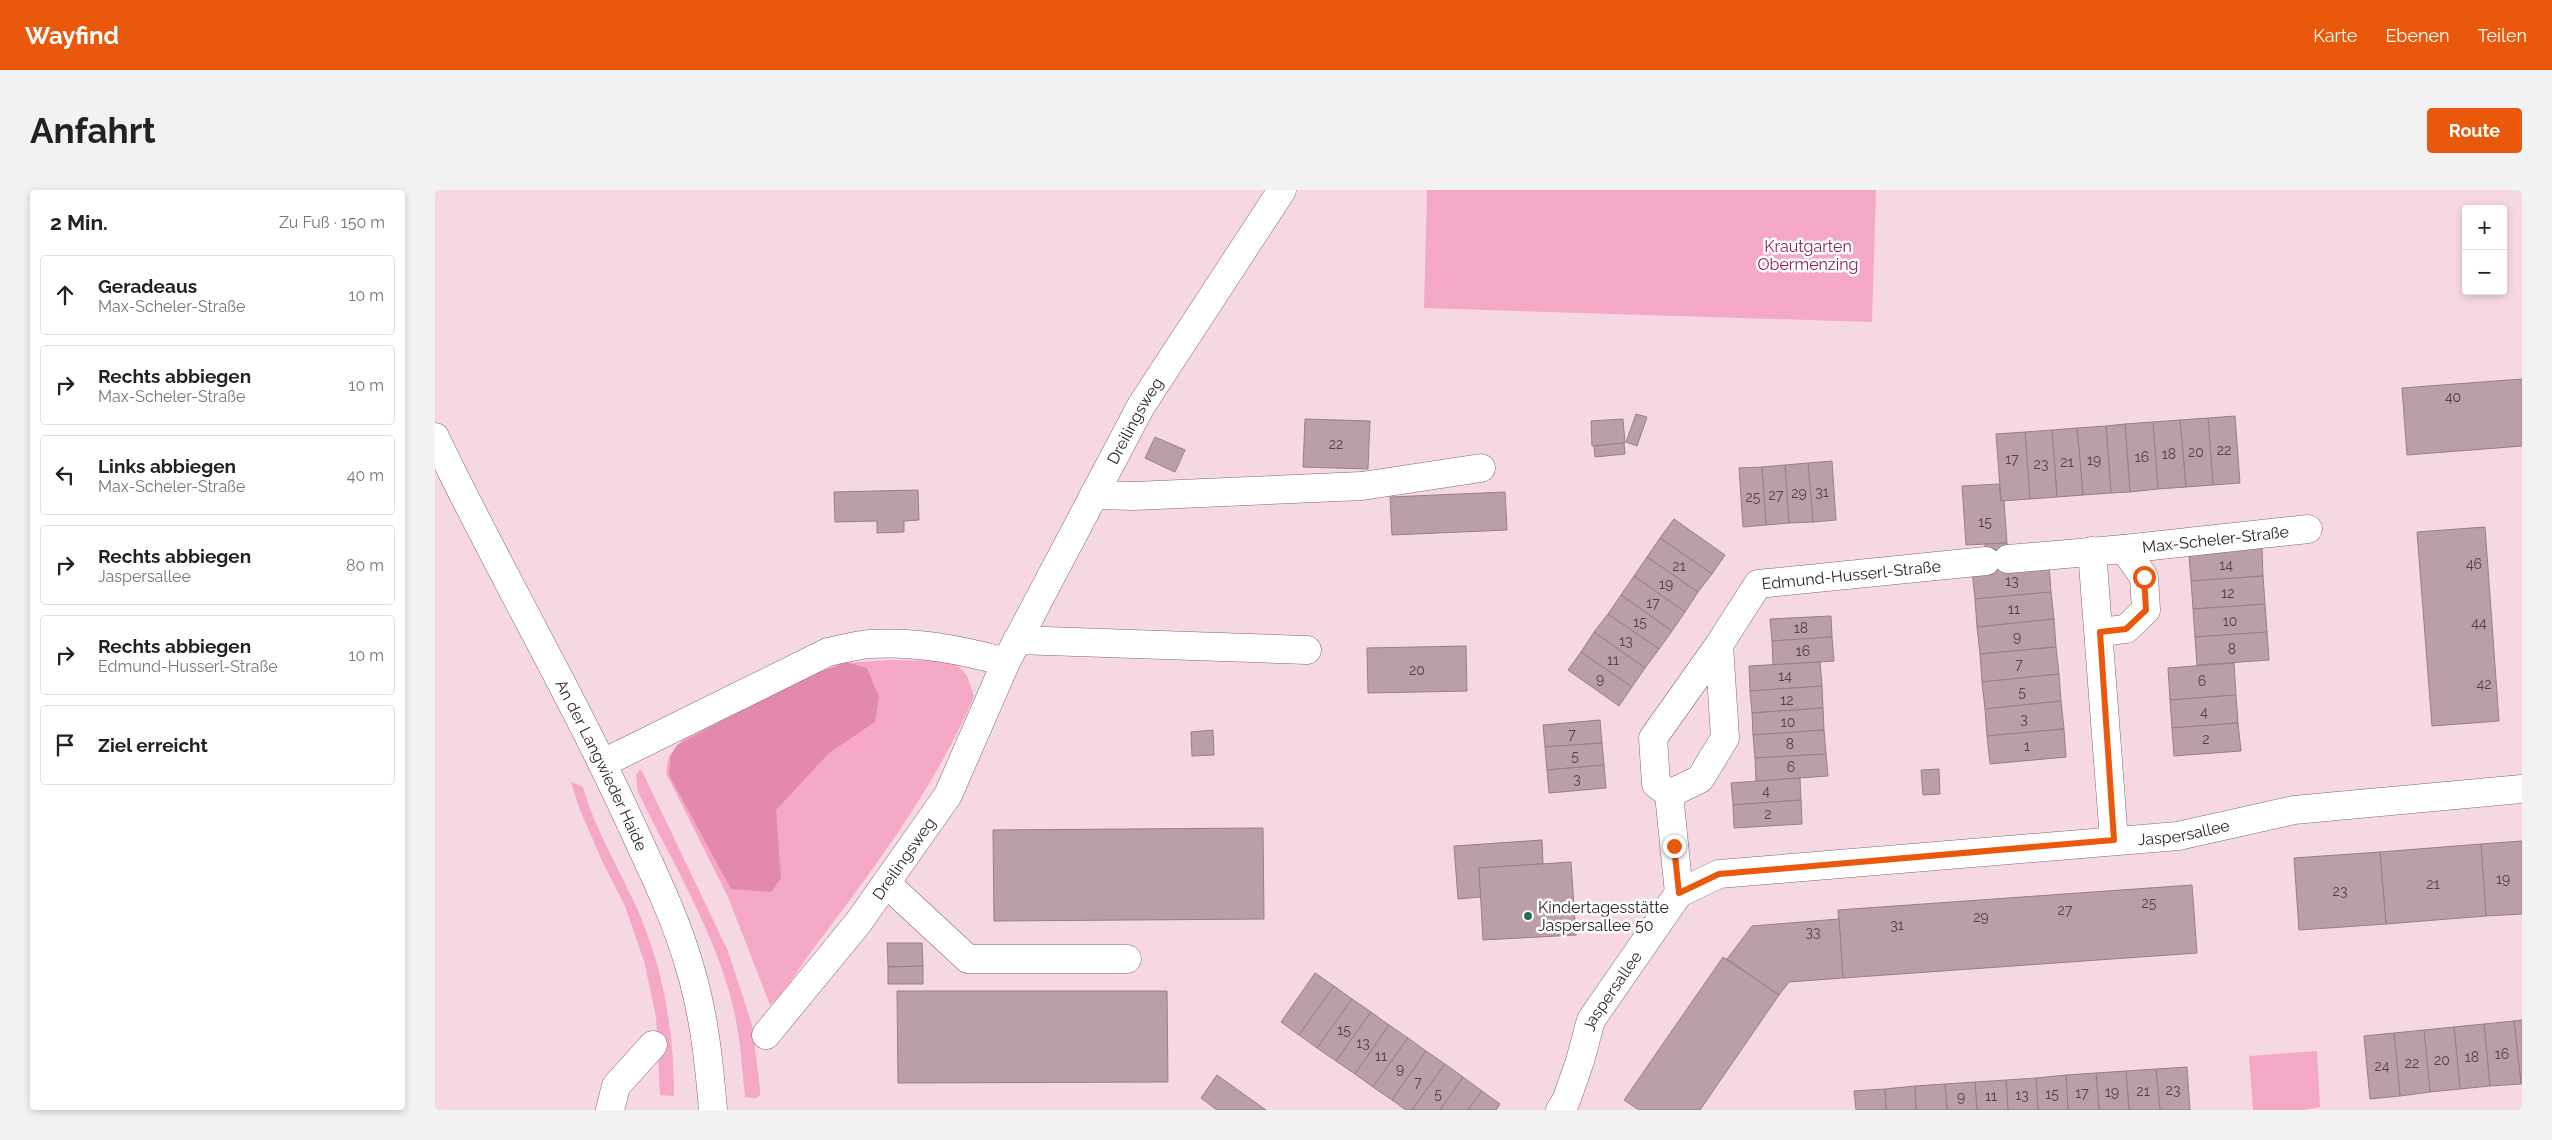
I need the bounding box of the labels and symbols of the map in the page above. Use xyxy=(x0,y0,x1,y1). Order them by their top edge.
park label: Krautgarten Obermenzing xyxy=(1758,237,1858,274)
street label: Dreilingsweg xyxy=(1103,374,1167,467)
house number: 40 xyxy=(2445,389,2461,405)
house number: 22 xyxy=(1329,436,1343,452)
house number: 22 xyxy=(2217,442,2231,458)
house number: 20 xyxy=(2188,444,2204,460)
house number: 18 xyxy=(2162,446,2176,462)
house number: 16 xyxy=(2135,449,2149,465)
house number: 17 xyxy=(2005,451,2019,467)
house number: 19 xyxy=(2087,452,2101,468)
house number: 21 xyxy=(2060,454,2074,470)
house number: 23 xyxy=(2034,456,2048,472)
house number: 31 xyxy=(1815,484,1829,500)
house number: 29 xyxy=(1791,485,1807,501)
house number: 27 xyxy=(1769,487,1784,503)
house number: 25 xyxy=(1746,489,1761,505)
house number: 15 xyxy=(1978,514,1992,530)
street label: Max-Scheler-Straße xyxy=(2141,522,2290,556)
street label: Edmund-Husserl-Straße xyxy=(1761,556,1942,593)
house number: 46 xyxy=(2466,556,2482,572)
house number: 14 xyxy=(2219,557,2233,573)
house number: 21 xyxy=(1672,558,1686,574)
route start xyxy=(2133,566,2156,589)
house number: 13 xyxy=(2005,573,2019,589)
house number: 19 xyxy=(1659,576,1673,592)
house number: 12 xyxy=(2221,585,2235,601)
house number: 17 xyxy=(1646,595,1660,611)
house number: 11 xyxy=(2008,601,2020,617)
house number: 10 xyxy=(2223,613,2237,629)
house number: 15 xyxy=(1633,614,1647,630)
house number: 44 xyxy=(2471,615,2487,631)
house number: 18 xyxy=(1794,620,1808,636)
house number: 9 xyxy=(2013,629,2021,645)
house number: 13 xyxy=(1619,633,1633,649)
house number: 8 xyxy=(2228,641,2236,657)
house number: 16 xyxy=(1796,643,1810,659)
house number: 11 xyxy=(1607,652,1619,668)
house number: 7 xyxy=(2015,656,2023,672)
house number: 20 xyxy=(1409,662,1425,678)
house number: 14 xyxy=(1778,668,1792,684)
house number: 9 xyxy=(1596,671,1604,687)
house number: 6 xyxy=(2198,673,2206,689)
street label: An der Langwieder Haide xyxy=(552,676,651,854)
house number: 42 xyxy=(2477,676,2491,692)
house number: 5 xyxy=(2018,684,2026,700)
house number: 12 xyxy=(1780,692,1794,708)
house number: 4 xyxy=(2200,704,2208,720)
house number: 3 xyxy=(2020,711,2028,727)
house number: 10 xyxy=(1781,714,1795,730)
house number: 7 xyxy=(1568,726,1576,742)
house number: 2 xyxy=(2202,731,2210,747)
house number: 8 xyxy=(1786,736,1794,752)
house number: 1 xyxy=(2024,738,2030,754)
house number: 5 xyxy=(1571,748,1579,764)
house number: 6 xyxy=(1787,759,1795,775)
house number: 3 xyxy=(1573,771,1581,787)
house number: 4 xyxy=(1762,783,1770,799)
house number: 2 xyxy=(1764,806,1772,822)
street label: Dreilingsweg xyxy=(868,813,939,903)
street label: Jaspersallee xyxy=(2137,815,2231,849)
route end xyxy=(1663,835,1686,858)
house number: 19 xyxy=(2496,871,2510,887)
house number: 21 xyxy=(2426,876,2440,892)
house number: 23 xyxy=(2333,883,2347,899)
house number: 25 xyxy=(2142,895,2157,911)
place label: Kindertagesstätte Jaspersallee 50 xyxy=(1538,898,1669,935)
house number: 27 xyxy=(2058,902,2073,918)
house number: 29 xyxy=(1973,909,1989,925)
marker: Kindertagesstätte Jaspersallee 50 xyxy=(1522,910,1534,922)
house number: 31 xyxy=(1890,917,1904,933)
house number: 33 xyxy=(1806,924,1820,940)
street label: Jaspersallee xyxy=(1579,947,1645,1033)
house number: 15 xyxy=(1337,1022,1351,1038)
house number: 13 xyxy=(1356,1035,1370,1051)
house number: 16 xyxy=(2495,1046,2509,1062)
house number: 11 xyxy=(1375,1048,1387,1064)
house number: 18 xyxy=(2465,1049,2479,1065)
house number: 20 xyxy=(2434,1052,2450,1068)
house number: 22 xyxy=(2405,1055,2419,1071)
house number: 24 xyxy=(2375,1058,2390,1074)
house number: 9 xyxy=(1396,1061,1404,1077)
house number: 7 xyxy=(1414,1074,1422,1090)
house number: 23 xyxy=(2166,1082,2180,1098)
house number: 21 xyxy=(2136,1083,2150,1099)
house number: 19 xyxy=(2105,1084,2119,1100)
house number: 17 xyxy=(2075,1085,2089,1101)
house number: 5 xyxy=(1434,1086,1442,1102)
house number: 15 xyxy=(2045,1086,2059,1102)
house number: 13 xyxy=(2015,1087,2029,1103)
house number: 11 xyxy=(1985,1088,1997,1104)
house number: 9 xyxy=(1957,1089,1965,1105)

